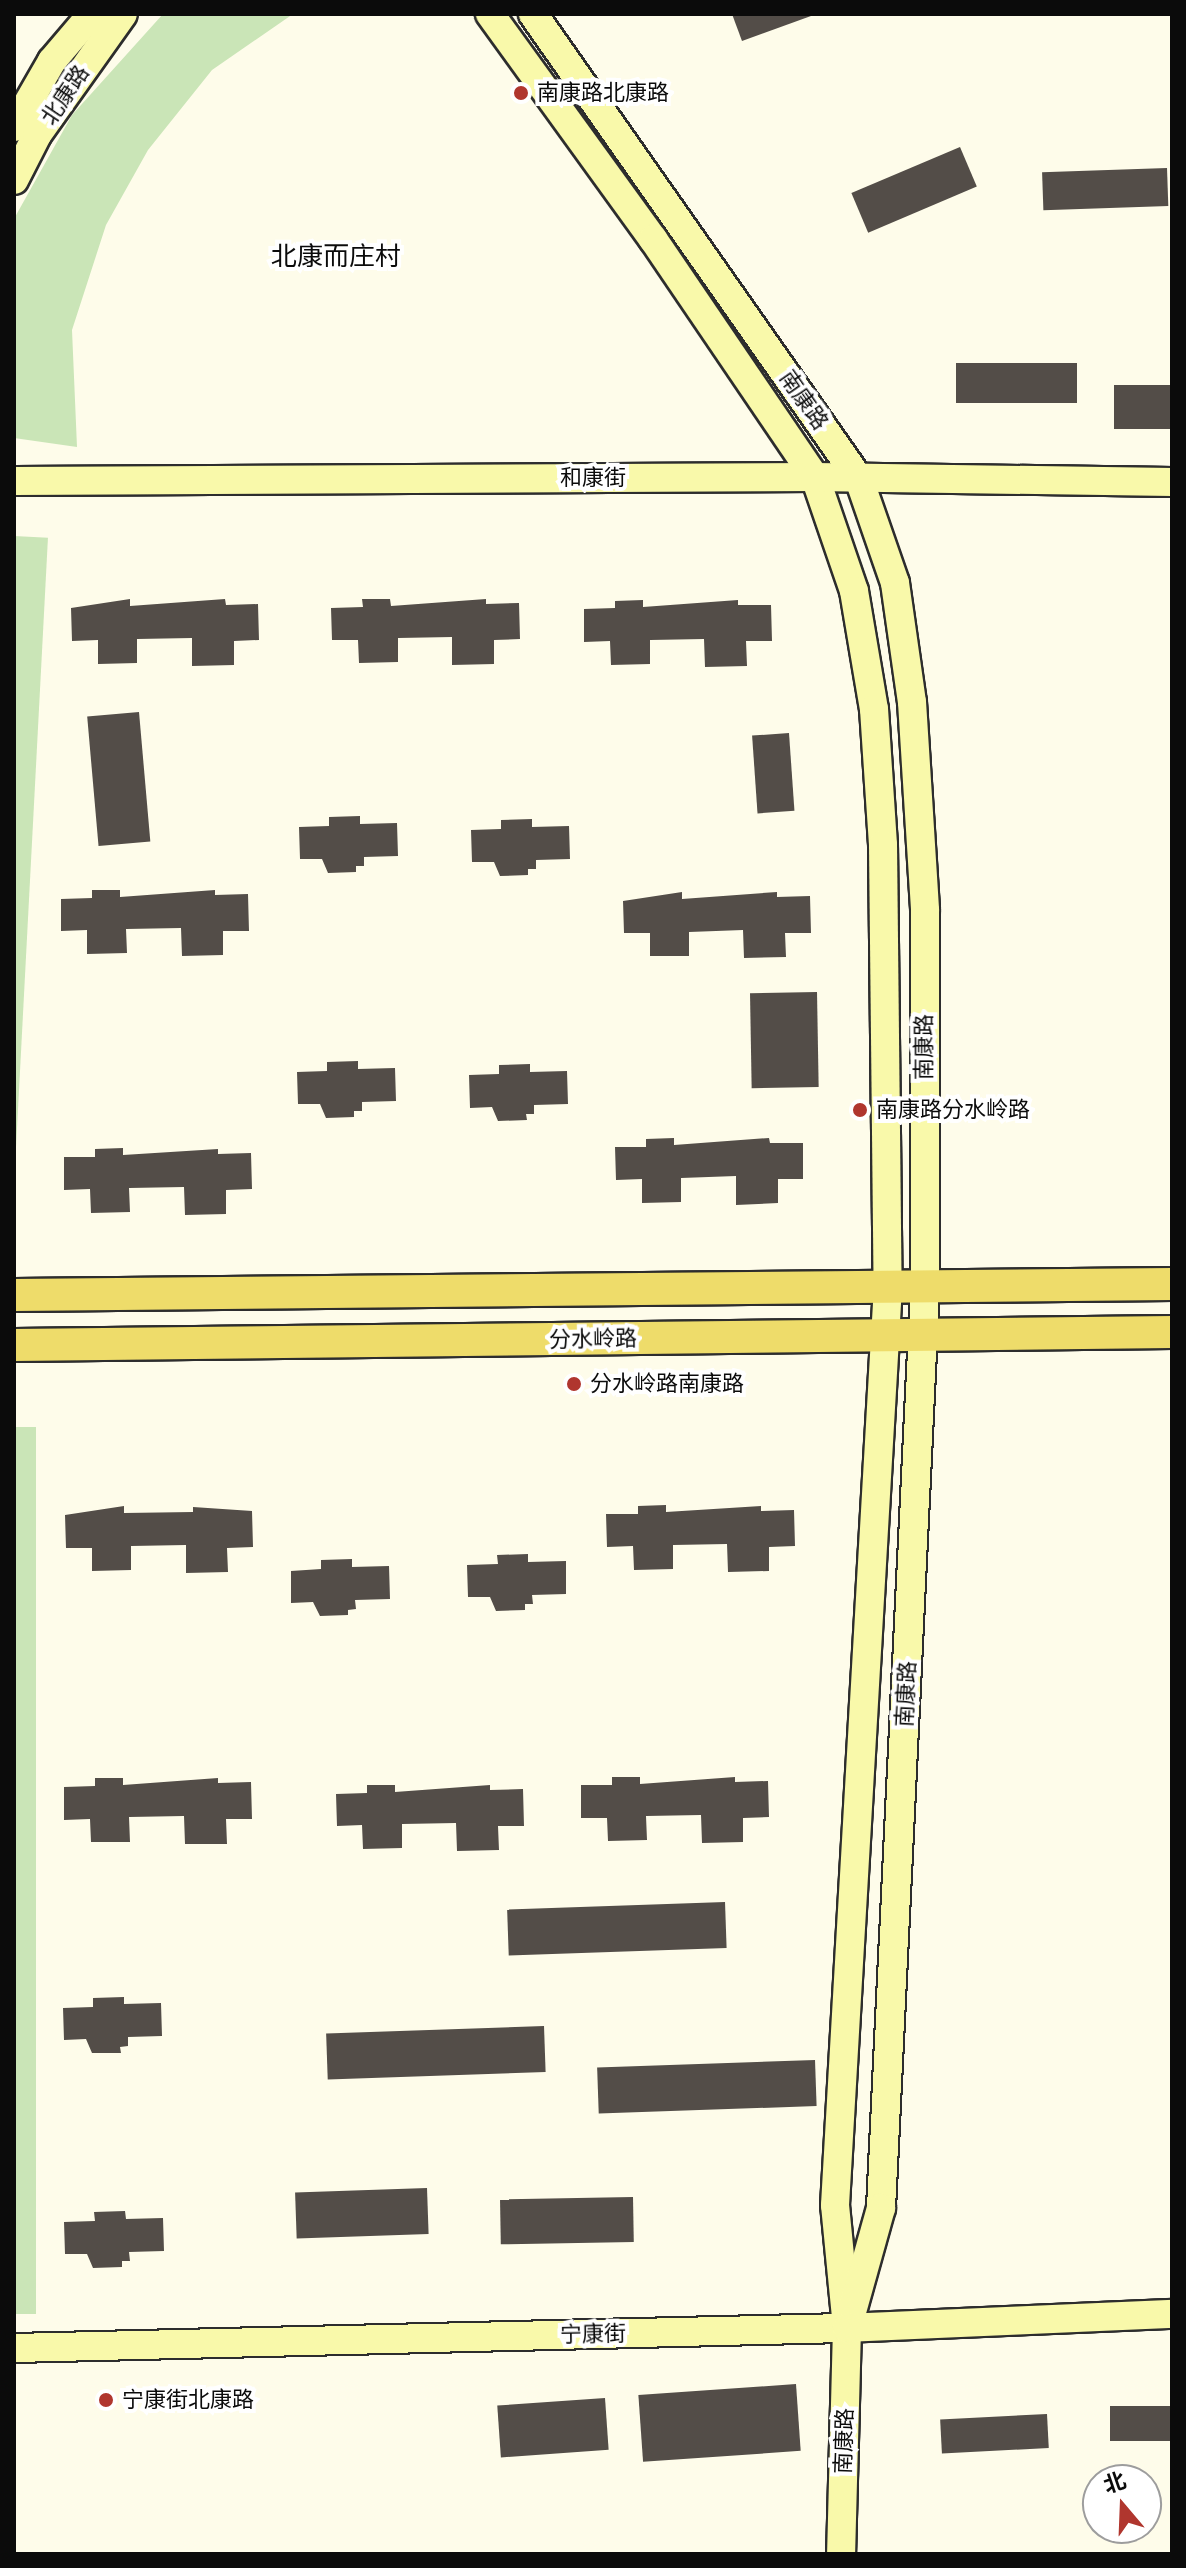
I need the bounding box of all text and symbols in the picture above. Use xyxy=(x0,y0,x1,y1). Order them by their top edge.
street label: 北康路 xyxy=(36,60,94,130)
place label: 南康路北康路 xyxy=(537,80,669,106)
marker: 南康路北康路 xyxy=(512,84,530,102)
district label: 北康而庄村 xyxy=(271,241,401,273)
street label: 南康路 xyxy=(774,365,834,435)
street label: 和康街 xyxy=(560,465,626,491)
street label: 南康路 xyxy=(911,1014,937,1080)
place label: 南康路分水岭路 xyxy=(876,1097,1030,1123)
marker: 南康路分水岭路 xyxy=(851,1101,869,1119)
street label: 分水岭路 xyxy=(549,1325,637,1353)
place label: 分水岭路南康路 xyxy=(590,1371,744,1397)
marker: 分水岭路南康路 xyxy=(565,1375,583,1393)
street label: 南康路 xyxy=(891,1660,921,1728)
street label: 宁康街 xyxy=(560,2320,626,2348)
place label: 宁康街北康路 xyxy=(122,2387,254,2413)
marker: 宁康街北康路 xyxy=(97,2391,115,2409)
street label: 南康路 xyxy=(830,2408,858,2474)
north arrow xyxy=(1082,2464,1162,2544)
text: 北 xyxy=(1100,2467,1129,2498)

